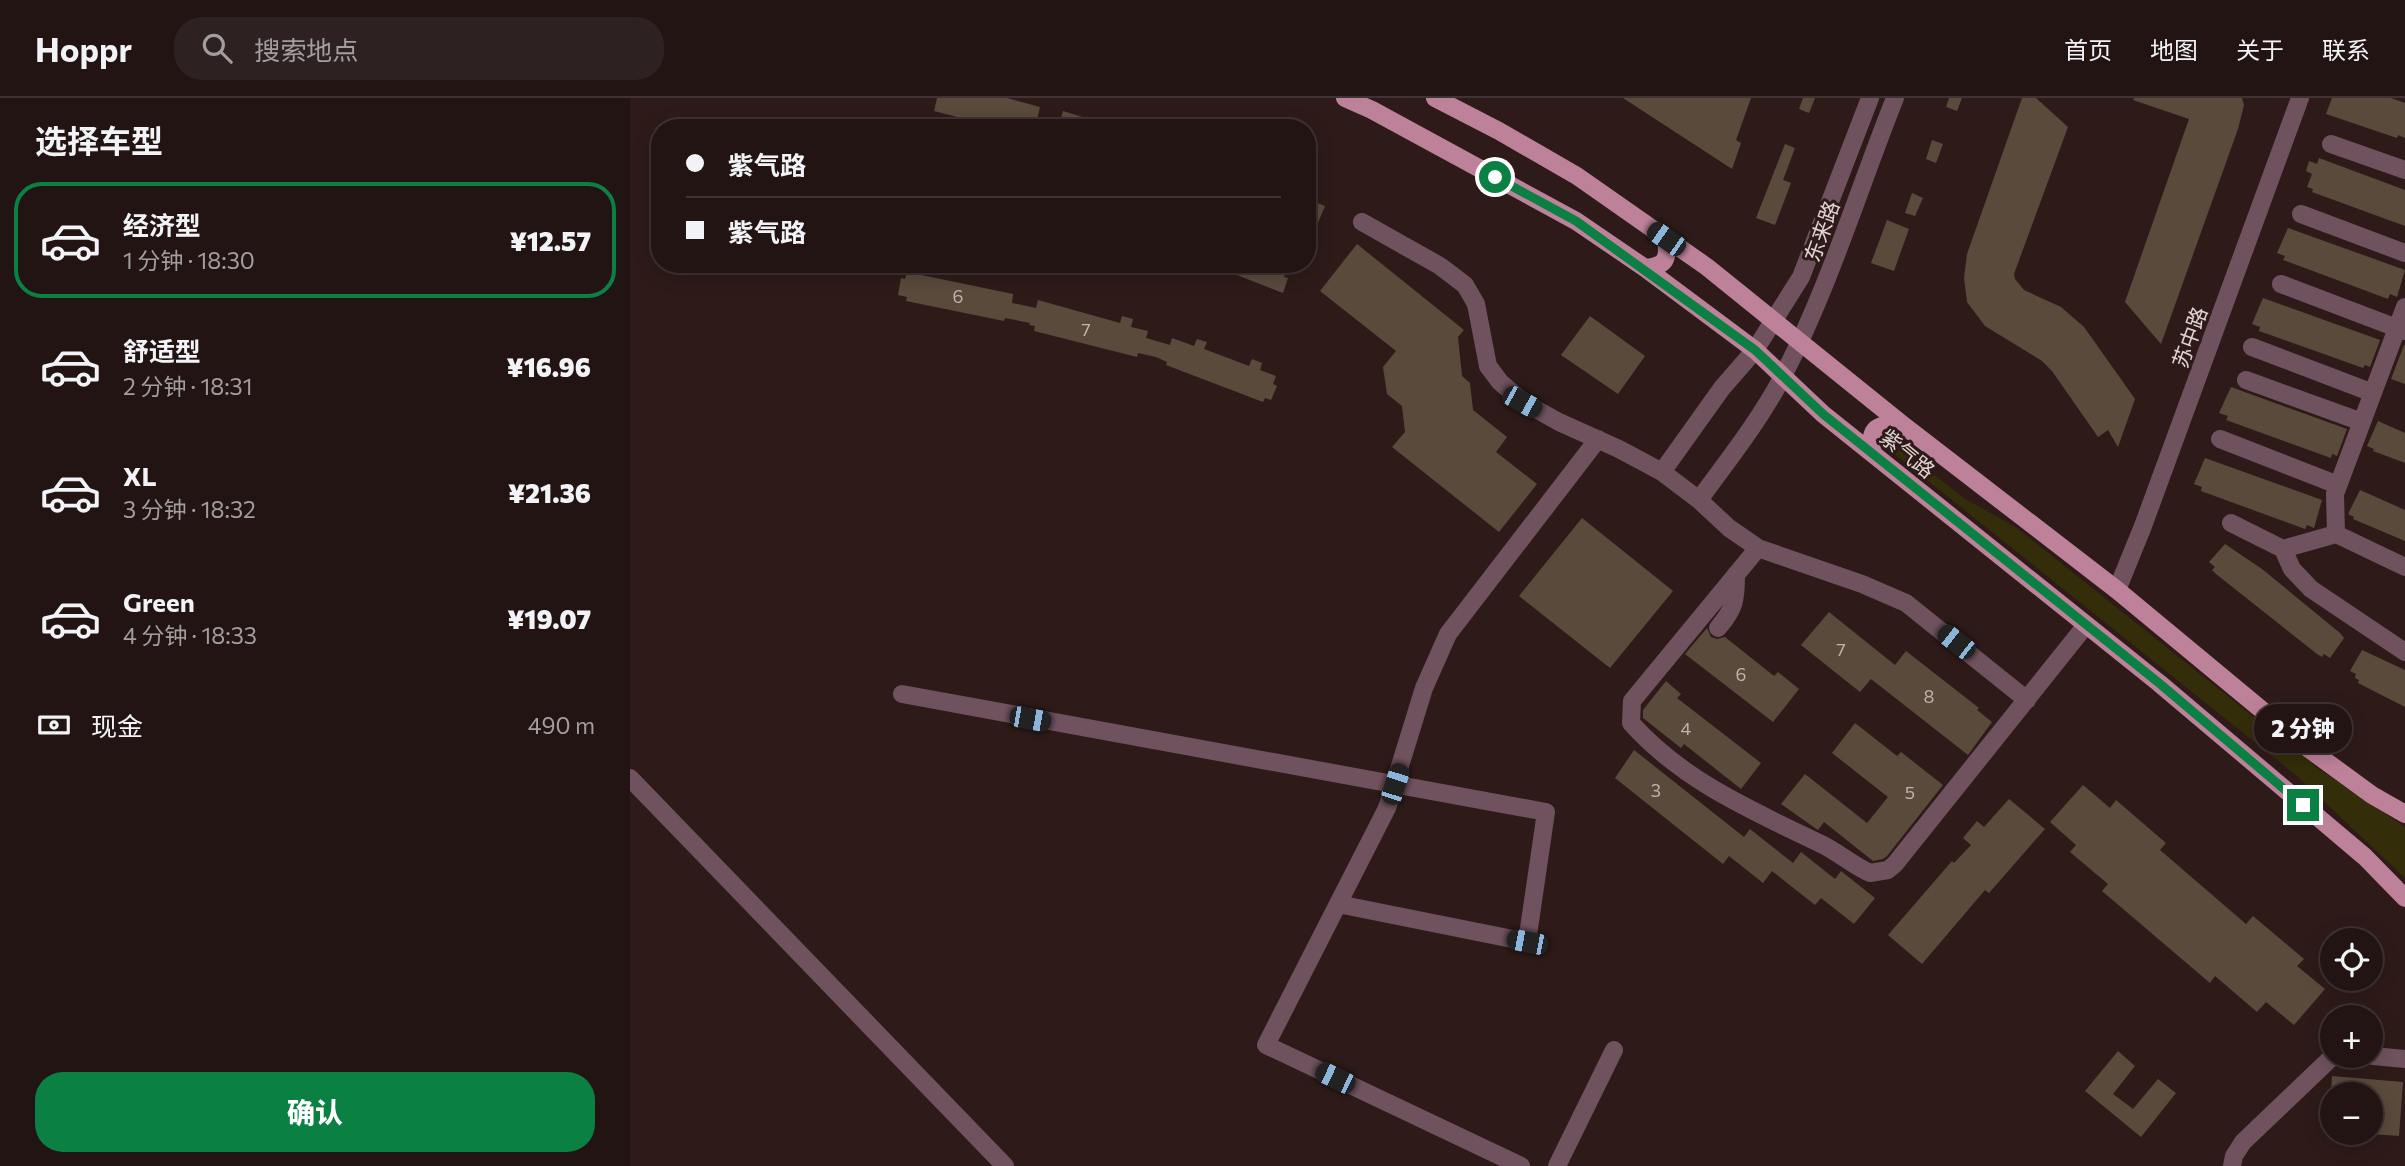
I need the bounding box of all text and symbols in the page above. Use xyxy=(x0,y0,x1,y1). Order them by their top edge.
search box xyxy=(174,17,664,80)
text: Hoppr xyxy=(35,28,132,69)
icon: search xyxy=(198,29,236,67)
text: 搜索地点 xyxy=(254,34,358,65)
text: 首页 xyxy=(2064,35,2112,64)
text: 地图 xyxy=(2150,35,2198,64)
text: 关于 xyxy=(2236,35,2284,64)
text: 联系 xyxy=(2322,35,2370,64)
text: 选择车型 xyxy=(35,120,163,160)
text: 紫气路 xyxy=(728,149,806,180)
route start xyxy=(1479,161,1511,193)
street label: 东来路 xyxy=(1798,197,1844,265)
icon: car xyxy=(39,209,102,272)
text: 经济型 xyxy=(123,209,201,240)
text: 紫气路 xyxy=(728,216,806,247)
car xyxy=(1643,218,1690,260)
text: ¥12.57 xyxy=(510,225,591,256)
text: 1 分钟 · 18:30 xyxy=(123,246,255,274)
house number: 6 xyxy=(953,285,963,307)
street label: 苏中路 xyxy=(2166,303,2212,371)
house number: 7 xyxy=(1081,318,1091,340)
icon: car xyxy=(39,335,102,398)
text: 舒适型 xyxy=(123,335,201,366)
text: ¥16.96 xyxy=(507,351,591,382)
text: 2 分钟 · 18:31 xyxy=(123,372,253,400)
car xyxy=(1499,383,1546,421)
street label: 紫气路 xyxy=(1876,423,1940,483)
text: XL xyxy=(123,460,157,491)
icon: car xyxy=(39,461,102,524)
text: ¥21.36 xyxy=(508,477,591,508)
text: 3 分钟 · 18:32 xyxy=(123,495,256,523)
text: Green xyxy=(123,586,195,617)
icon: car xyxy=(39,587,102,650)
text: ¥19.07 xyxy=(507,603,591,634)
text: 4 分钟 · 18:33 xyxy=(123,621,257,649)
car xyxy=(1933,621,1980,663)
house number: 7 xyxy=(1836,638,1846,660)
house number: 6 xyxy=(1736,663,1746,685)
house number: 8 xyxy=(1924,685,1935,707)
callout: 2 分钟 xyxy=(2254,704,2352,752)
car xyxy=(1008,705,1053,733)
icon: cash xyxy=(35,706,73,744)
text: 现金 xyxy=(91,710,143,741)
text: 490 m xyxy=(528,711,595,739)
text: 2 分钟 xyxy=(2271,714,2335,742)
house number: 4 xyxy=(1681,717,1692,739)
car xyxy=(1379,761,1412,807)
house number: 3 xyxy=(1651,779,1661,801)
house number: 5 xyxy=(1905,781,1915,803)
route end xyxy=(2287,789,2319,821)
car xyxy=(1505,928,1550,956)
map controls xyxy=(2320,928,2383,1145)
button: locate xyxy=(2320,928,2383,991)
button: + xyxy=(2320,1005,2383,1068)
car xyxy=(1312,1059,1359,1097)
button: 确认 xyxy=(35,1072,595,1152)
button: − xyxy=(2320,1082,2383,1145)

